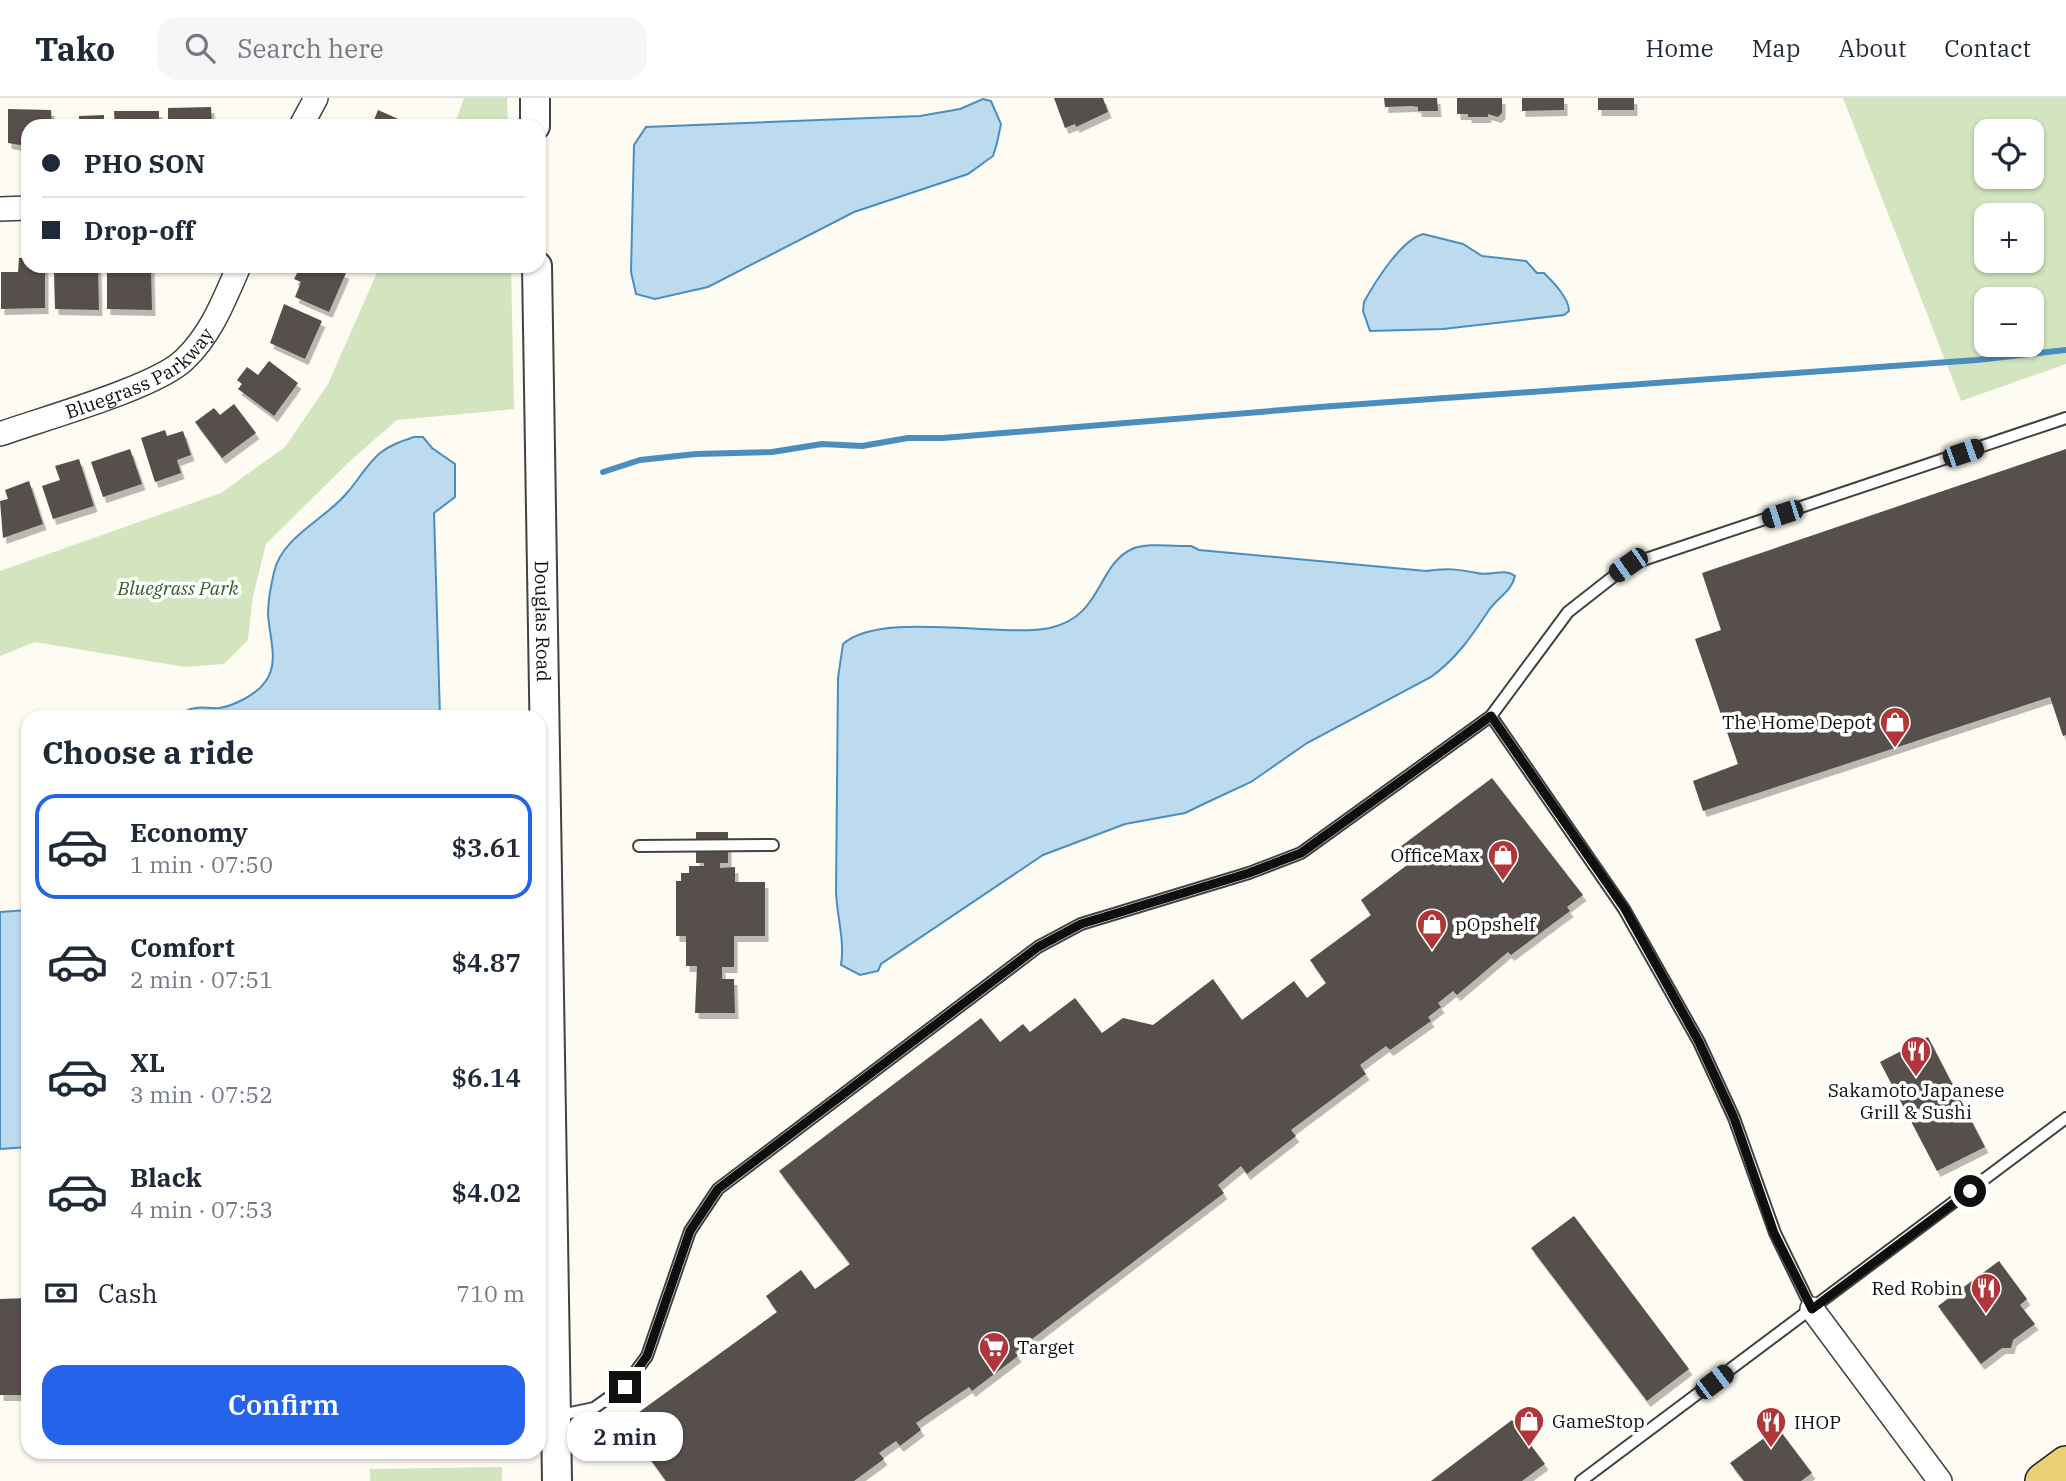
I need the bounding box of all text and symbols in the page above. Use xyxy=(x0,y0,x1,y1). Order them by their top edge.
search box xyxy=(157,17,647,80)
text: Tako xyxy=(35,27,115,70)
icon: search xyxy=(181,29,219,67)
text: Search here xyxy=(237,31,384,65)
text: Home xyxy=(1646,32,1714,64)
text: Map xyxy=(1752,32,1800,64)
text: About xyxy=(1838,32,1906,64)
text: Contact xyxy=(1944,32,2031,64)
map controls xyxy=(1974,119,2044,357)
button: locate xyxy=(1974,119,2044,189)
text: PHO SON xyxy=(84,146,205,180)
button: + xyxy=(1974,203,2044,273)
text: Drop-off xyxy=(84,213,195,247)
button: − xyxy=(1974,287,2044,357)
street label: Bluegrass Parkway xyxy=(62,322,219,424)
car xyxy=(1940,436,1987,470)
car xyxy=(1759,498,1806,530)
car xyxy=(1605,544,1652,586)
street label: Douglas Road xyxy=(530,560,556,682)
park label: Bluegrass Park xyxy=(116,576,239,600)
shop icon: The Home Depot xyxy=(1878,705,1912,749)
place label: The Home Depot xyxy=(1722,710,1872,734)
text: Choose a ride xyxy=(42,731,254,773)
icon: car xyxy=(46,815,109,878)
text: Economy xyxy=(130,815,248,849)
text: $3.61 xyxy=(452,830,521,864)
shop icon: OfficeMax xyxy=(1486,838,1520,882)
place label: OfficeMax xyxy=(1390,843,1480,867)
text: 1 min · 07:50 xyxy=(130,849,273,879)
shop icon: pOpshelf xyxy=(1415,907,1449,951)
place label: pOpshelf xyxy=(1455,912,1537,936)
icon: car xyxy=(46,930,109,993)
text: Comfort xyxy=(130,930,235,964)
text: $4.87 xyxy=(452,945,521,979)
text: 2 min · 07:51 xyxy=(130,964,273,994)
restaurant icon: Sakamoto Japanese Grill & Sushi xyxy=(1899,1034,1933,1078)
icon: car xyxy=(46,1045,109,1108)
text: XL xyxy=(130,1045,165,1079)
text: $6.14 xyxy=(452,1060,521,1094)
place label: Sakamoto Japanese Grill & Sushi xyxy=(1828,1078,2004,1124)
text: 3 min · 07:52 xyxy=(130,1079,273,1109)
icon: car xyxy=(46,1160,109,1223)
text: Black xyxy=(130,1160,202,1194)
text: $4.02 xyxy=(452,1175,521,1209)
route start xyxy=(1954,1175,1986,1207)
text: 4 min · 07:53 xyxy=(130,1194,273,1224)
restaurant icon: Red Robin xyxy=(1969,1271,2003,1315)
icon: cash xyxy=(42,1274,80,1312)
text: Cash xyxy=(98,1276,158,1310)
place label: Red Robin xyxy=(1871,1276,1963,1300)
text: 710 m xyxy=(456,1278,525,1308)
supermarket icon: Target xyxy=(977,1330,1011,1374)
place label: Target xyxy=(1017,1335,1075,1359)
car xyxy=(1691,1361,1738,1403)
button: Confirm xyxy=(42,1365,525,1445)
route end xyxy=(609,1371,641,1403)
shop icon: GameStop xyxy=(1512,1404,1546,1448)
restaurant icon: IHOP xyxy=(1754,1405,1788,1449)
place label: GameStop xyxy=(1552,1409,1645,1433)
place label: IHOP xyxy=(1794,1410,1841,1434)
callout: 2 min xyxy=(567,1412,683,1460)
text: 2 min xyxy=(593,1421,657,1451)

